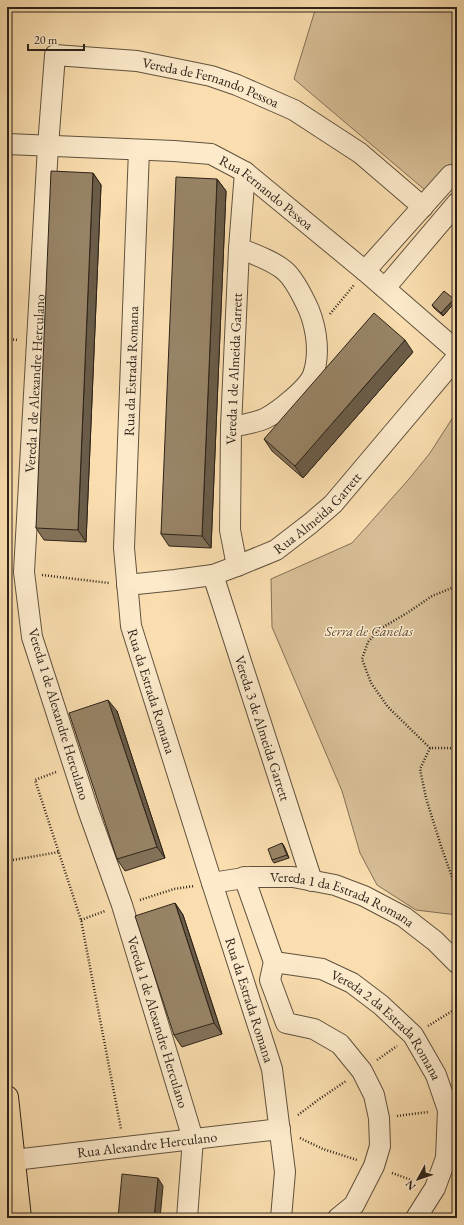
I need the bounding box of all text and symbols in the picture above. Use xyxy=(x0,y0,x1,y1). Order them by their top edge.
scale bar xyxy=(28,26,84,52)
text: 20 m xyxy=(34,32,58,48)
street label: Vereda de Fernando Pessoa xyxy=(141,53,282,111)
street label: Rua Fernando Pessoa xyxy=(216,151,317,234)
street label: Vereda 1 de Almeida Garrett xyxy=(222,292,246,445)
street label: Vereda 1 de Alexandre Herculano xyxy=(21,293,49,473)
street label: Rua da Estrada Romana xyxy=(120,305,142,436)
street label: Rua Almeida Garrett xyxy=(270,468,366,558)
park label: Serra de Canelas xyxy=(324,622,413,640)
street label: Vereda 1 de Alexandre Herculano xyxy=(24,626,94,802)
street label: Rua da Estrada Romana xyxy=(123,626,180,756)
street label: Vereda 3 de Almeida Garrett xyxy=(231,653,295,804)
street label: Vereda 1 da Estrada Romana xyxy=(270,868,419,931)
street label: Vereda 1 de Alexandre Herculano xyxy=(123,934,193,1110)
street label: Rua da Estrada Romana xyxy=(221,935,278,1065)
street label: Vereda 2 da Estrada Romana xyxy=(328,965,446,1083)
street label: Rua Alexandre Herculano xyxy=(76,1127,218,1162)
north arrow xyxy=(398,1159,438,1199)
text: N xyxy=(402,1177,419,1193)

